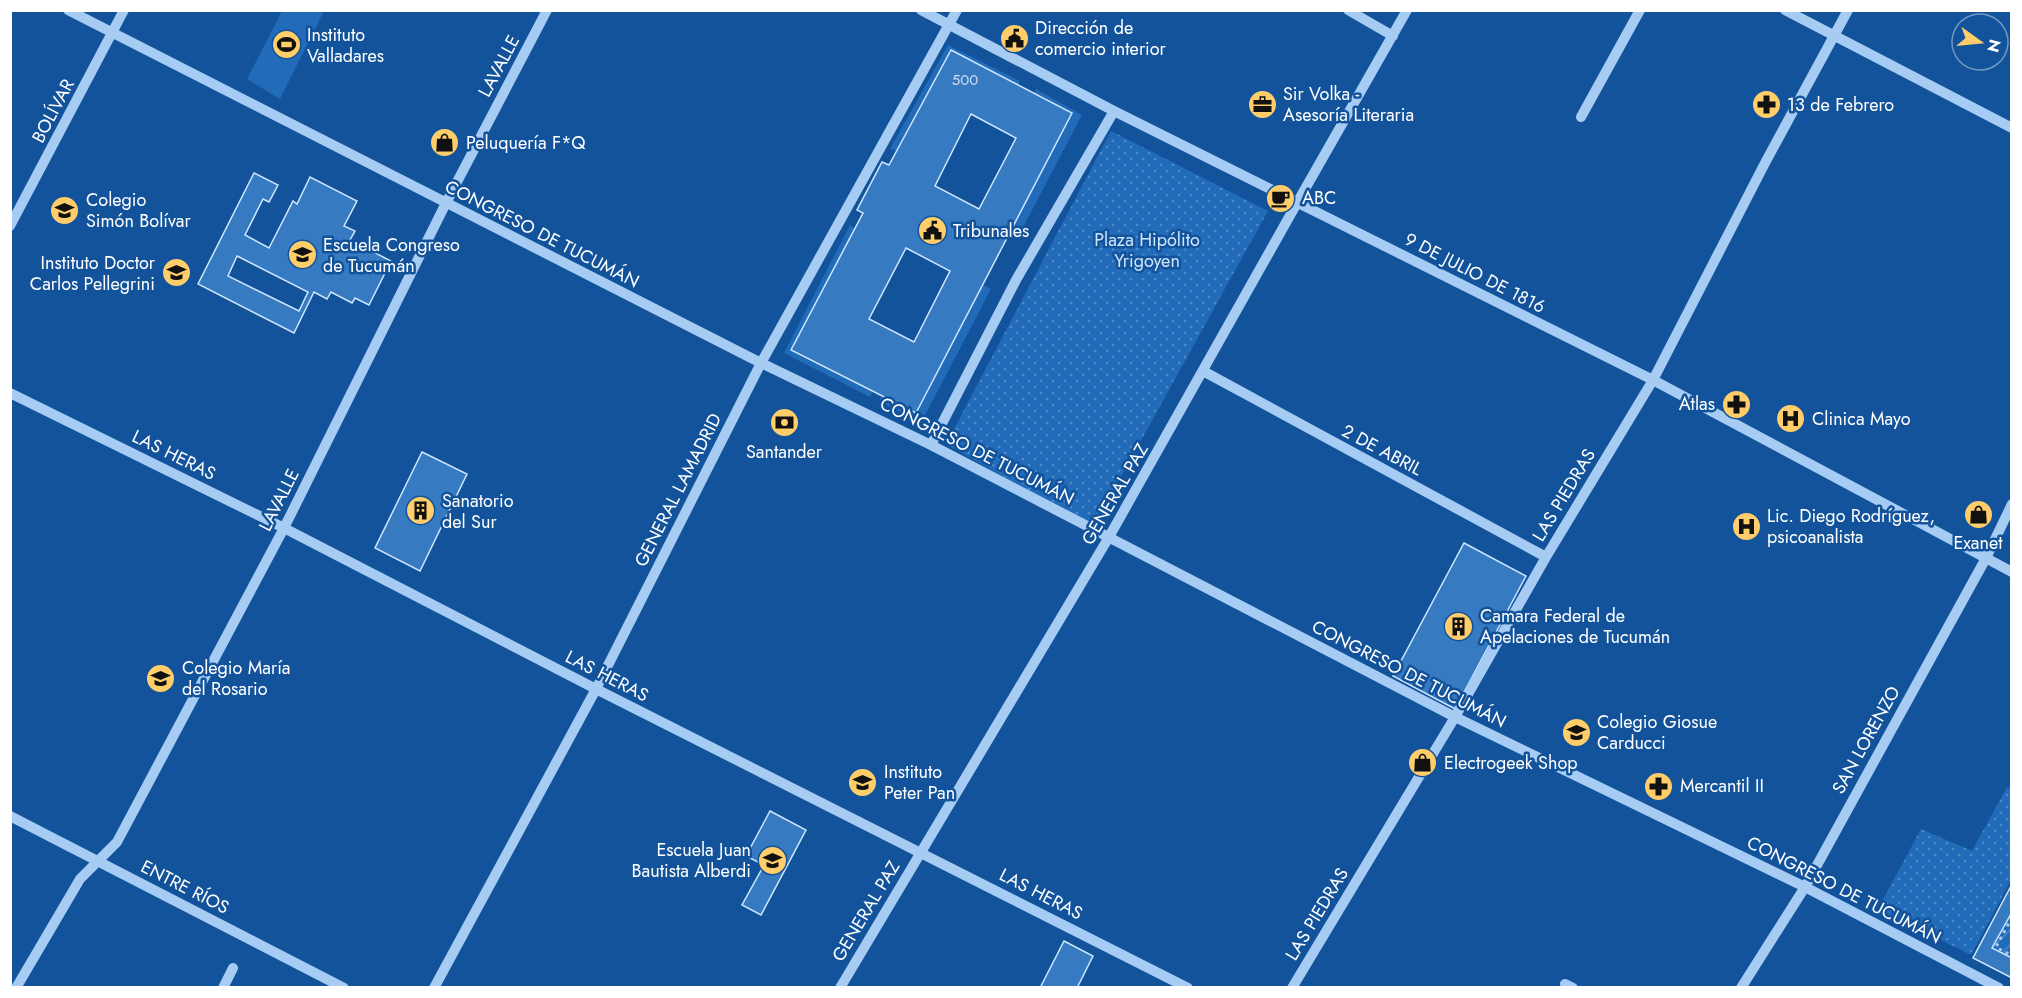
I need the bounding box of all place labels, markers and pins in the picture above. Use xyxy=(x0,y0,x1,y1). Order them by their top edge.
place label: Dirección de comercio interior xyxy=(1035,15,1167,62)
place label: Instituto Valladares xyxy=(307,22,384,69)
public building icon: Dirección de comercio interior xyxy=(998,22,1030,54)
sports icon: Instituto Valladares xyxy=(270,29,302,61)
place label: Sir Volka - Asesoría Literaria xyxy=(1283,81,1414,128)
office icon: Sir Volka - Asesoría Literaria xyxy=(1246,88,1278,120)
pharmacy icon: 13 de Febrero xyxy=(1750,89,1782,121)
place label: 13 de Febrero xyxy=(1787,92,1894,118)
shop icon: Peluquería F*Q xyxy=(429,127,461,159)
place label: Peluquería F*Q xyxy=(466,130,586,156)
cafe icon: ABC xyxy=(1265,182,1297,214)
place label: ABC xyxy=(1302,185,1336,211)
place label: Colegio Simón Bolívar xyxy=(86,187,192,234)
school or university icon: Colegio Simón Bolívar xyxy=(49,194,81,226)
public building icon: Tribunales xyxy=(916,215,948,247)
place label: Tribunales xyxy=(953,218,1029,244)
place label: Escuela Congreso de Tucumán xyxy=(323,232,460,279)
school or university icon: Escuela Congreso de Tucumán xyxy=(286,239,318,271)
place label: Instituto Doctor Carlos Pellegrini xyxy=(30,250,156,297)
school or university icon: Instituto Doctor Carlos Pellegrini xyxy=(160,257,192,289)
pharmacy icon: Atlas xyxy=(1720,388,1752,420)
place label: Atlas xyxy=(1679,391,1715,417)
hospital icon: Clinica Mayo xyxy=(1775,403,1807,435)
place label: Clinica Mayo xyxy=(1812,406,1911,432)
bank icon: Santander xyxy=(768,407,800,439)
place label: Santander xyxy=(746,439,823,465)
place label: Sanatorio del Sur xyxy=(442,488,514,535)
building icon: Sanatorio del Sur xyxy=(405,495,437,527)
shop icon: Exanet xyxy=(1962,498,1994,530)
place label: Lic. Diego Rodríguez, psicoanalista xyxy=(1767,503,1935,550)
hospital icon: Lic. Diego Rodríguez, psicoanalista xyxy=(1730,510,1762,542)
place label: Exanet xyxy=(1953,530,2003,556)
place label: Camara Federal de Apelaciones de Tucumán xyxy=(1480,603,1670,650)
building icon: Camara Federal de Apelaciones de Tucumán xyxy=(1443,610,1475,642)
place label: Colegio María del Rosario xyxy=(182,655,291,702)
school or university icon: Colegio María del Rosario xyxy=(145,662,177,694)
place label: Colegio Giosue Carducci xyxy=(1597,709,1717,756)
school or university icon: Colegio Giosue Carducci xyxy=(1560,716,1592,748)
shop icon: Electrogeek Shop xyxy=(1407,747,1439,779)
place label: Electrogeek Shop xyxy=(1444,750,1578,776)
place label: Instituto Peter Pan xyxy=(884,759,955,806)
school or university icon: Instituto Peter Pan xyxy=(847,766,879,798)
pharmacy icon: Mercantil II xyxy=(1643,770,1675,802)
place label: Mercantil II xyxy=(1680,773,1764,799)
place label: Escuela Juan Bautista Alberdi xyxy=(632,837,751,884)
school or university icon: Escuela Juan Bautista Alberdi xyxy=(756,844,788,876)

